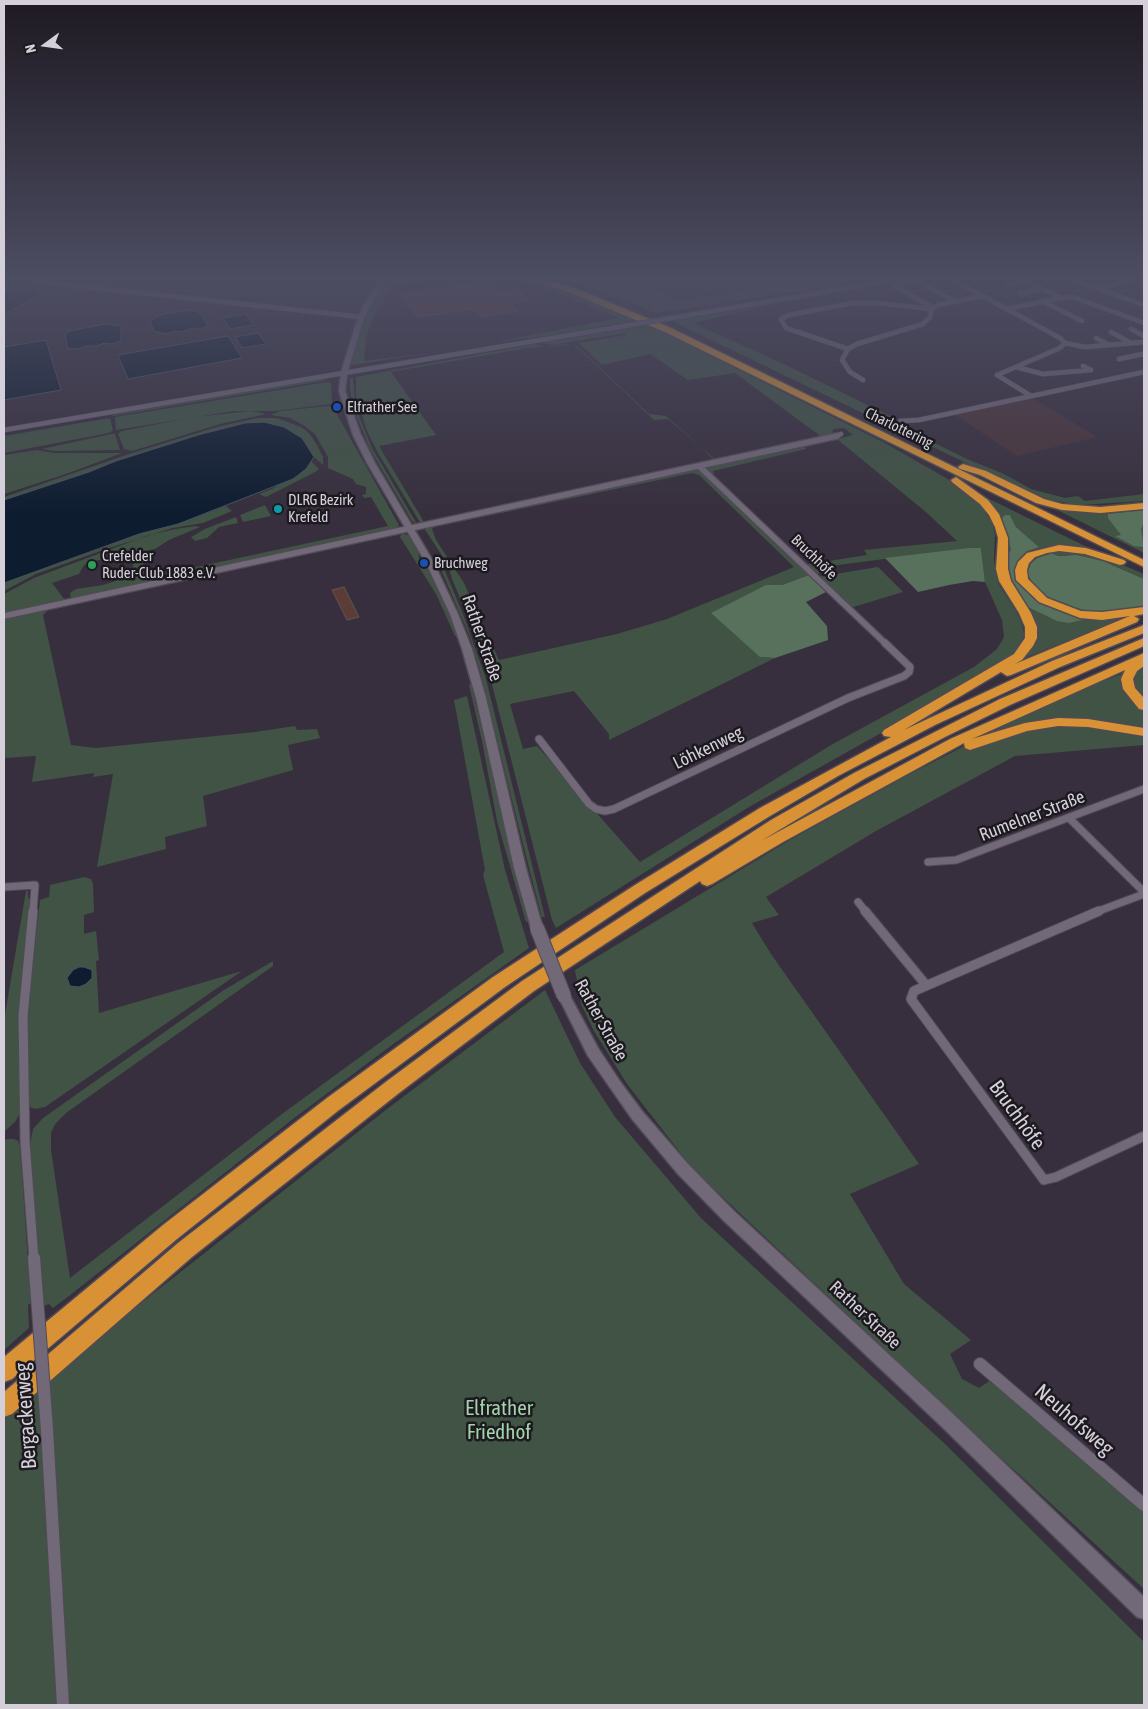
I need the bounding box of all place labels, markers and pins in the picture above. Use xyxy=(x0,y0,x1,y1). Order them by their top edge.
place label: Elfrather See xyxy=(347,398,417,416)
marker: Elfrather See xyxy=(331,401,343,413)
place label: DLRG Bezirk Krefeld xyxy=(288,491,353,526)
marker: DLRG Bezirk Krefeld xyxy=(272,503,284,515)
place label: Crefelder Ruder-Club 1883 e.V. xyxy=(102,547,215,582)
place label: Bruchweg xyxy=(434,554,488,572)
marker: Bruchweg xyxy=(418,557,430,569)
marker: Crefelder Ruder-Club 1883 e.V. xyxy=(86,559,98,571)

